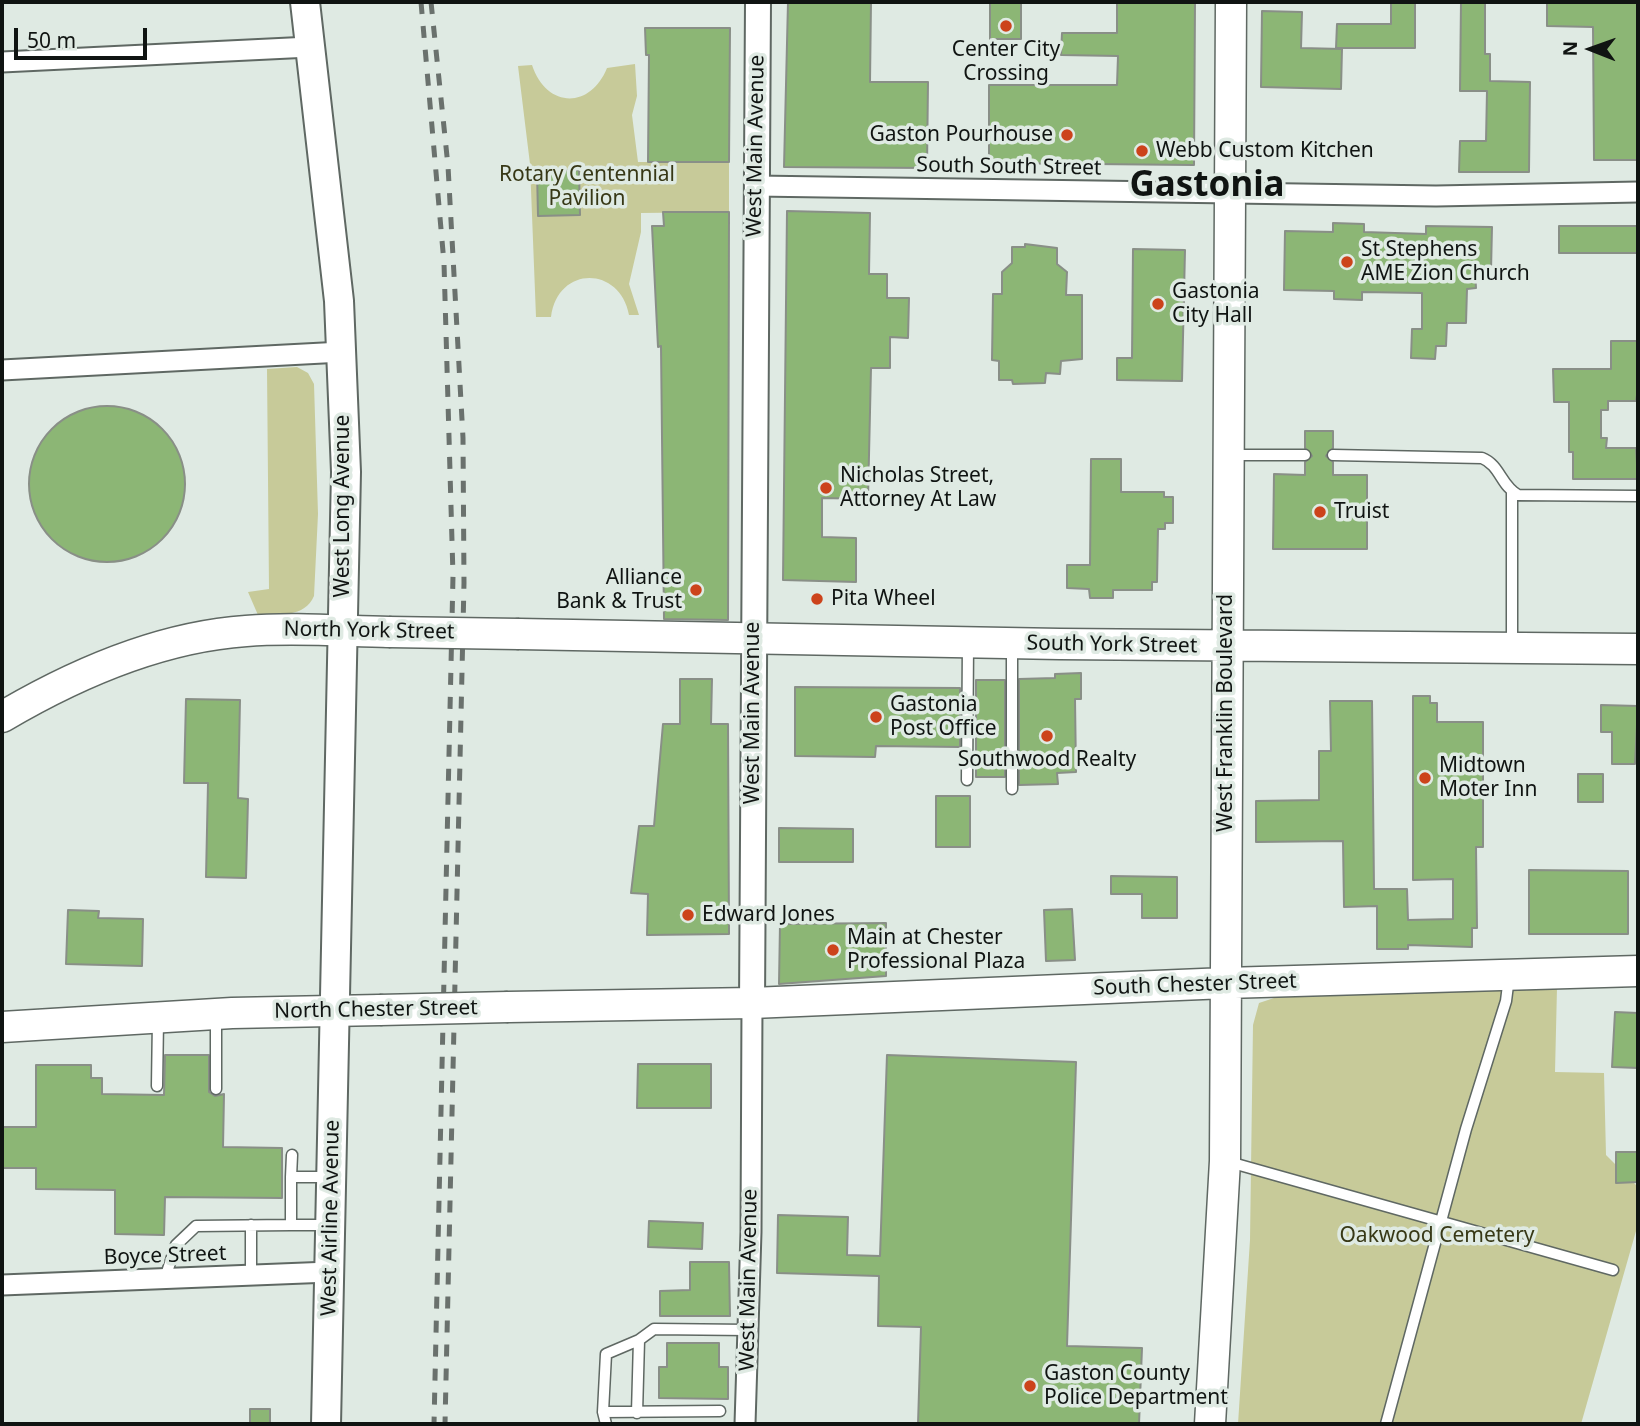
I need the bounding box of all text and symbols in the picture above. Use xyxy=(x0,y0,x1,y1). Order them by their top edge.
scale bar xyxy=(18,14,150,58)
north arrow xyxy=(1556,14,1626,84)
marker: Center City Crossing xyxy=(998,18,1014,34)
text: 50 m xyxy=(27,26,76,54)
place label: Center City Crossing xyxy=(952,37,1060,87)
text: N xyxy=(1557,41,1583,57)
street label: West Main Avenue xyxy=(742,55,770,237)
place label: Gaston Pourhouse xyxy=(870,122,1053,148)
marker: Gaston Pourhouse xyxy=(1059,127,1075,143)
place label: Webb Custom Kitchen xyxy=(1156,138,1374,164)
marker: Webb Custom Kitchen xyxy=(1134,143,1150,159)
street label: South South Street xyxy=(916,153,1102,181)
park label: Rotary Centennial Pavilion xyxy=(499,162,675,212)
district label: Gastonia xyxy=(1129,165,1285,207)
place label: St Stephens AME Zion Church xyxy=(1361,237,1530,287)
marker: St Stephens AME Zion Church xyxy=(1339,254,1355,270)
place label: Gastonia City Hall xyxy=(1172,279,1260,329)
marker: Gastonia City Hall xyxy=(1150,296,1166,312)
street label: West Long Avenue xyxy=(330,415,356,597)
place label: Nicholas Street, Attorney At Law xyxy=(840,463,996,513)
marker: Nicholas Street, Attorney At Law xyxy=(818,480,834,496)
place label: Truist xyxy=(1334,499,1389,525)
marker: Truist xyxy=(1312,504,1328,520)
place label: Alliance Bank & Trust xyxy=(556,565,682,615)
marker: Alliance Bank & Trust xyxy=(688,582,704,598)
place label: Pita Wheel xyxy=(831,586,936,612)
marker: Pita Wheel xyxy=(809,591,825,607)
street label: West Franklin Boulevard xyxy=(1213,594,1239,832)
street label: North York Street xyxy=(283,617,455,645)
street label: West Main Avenue xyxy=(740,622,766,804)
street label: South York Street xyxy=(1026,631,1198,659)
place label: Gastonia Post Office xyxy=(890,692,997,742)
marker: Gastonia Post Office xyxy=(868,709,884,725)
marker: Southwood Realty xyxy=(1039,728,1055,744)
place label: Southwood Realty xyxy=(958,747,1136,773)
place label: Midtown Moter Inn xyxy=(1439,753,1537,803)
marker: Midtown Moter Inn xyxy=(1417,770,1433,786)
place label: Edward Jones xyxy=(702,902,835,928)
marker: Edward Jones xyxy=(680,907,696,923)
place label: Main at Chester Professional Plaza xyxy=(847,925,1025,975)
marker: Main at Chester Professional Plaza xyxy=(825,942,841,958)
street label: South Chester Street xyxy=(1093,969,1297,1001)
street label: North Chester Street xyxy=(274,996,478,1024)
street label: West Airline Avenue xyxy=(317,1120,345,1316)
street label: West Main Avenue xyxy=(735,1189,763,1371)
park label: Oakwood Cemetery xyxy=(1339,1223,1535,1249)
street label: Boyce Street xyxy=(103,1241,227,1271)
place label: Gaston County Police Department xyxy=(1044,1361,1228,1411)
marker: Gaston County Police Department xyxy=(1022,1378,1038,1394)

